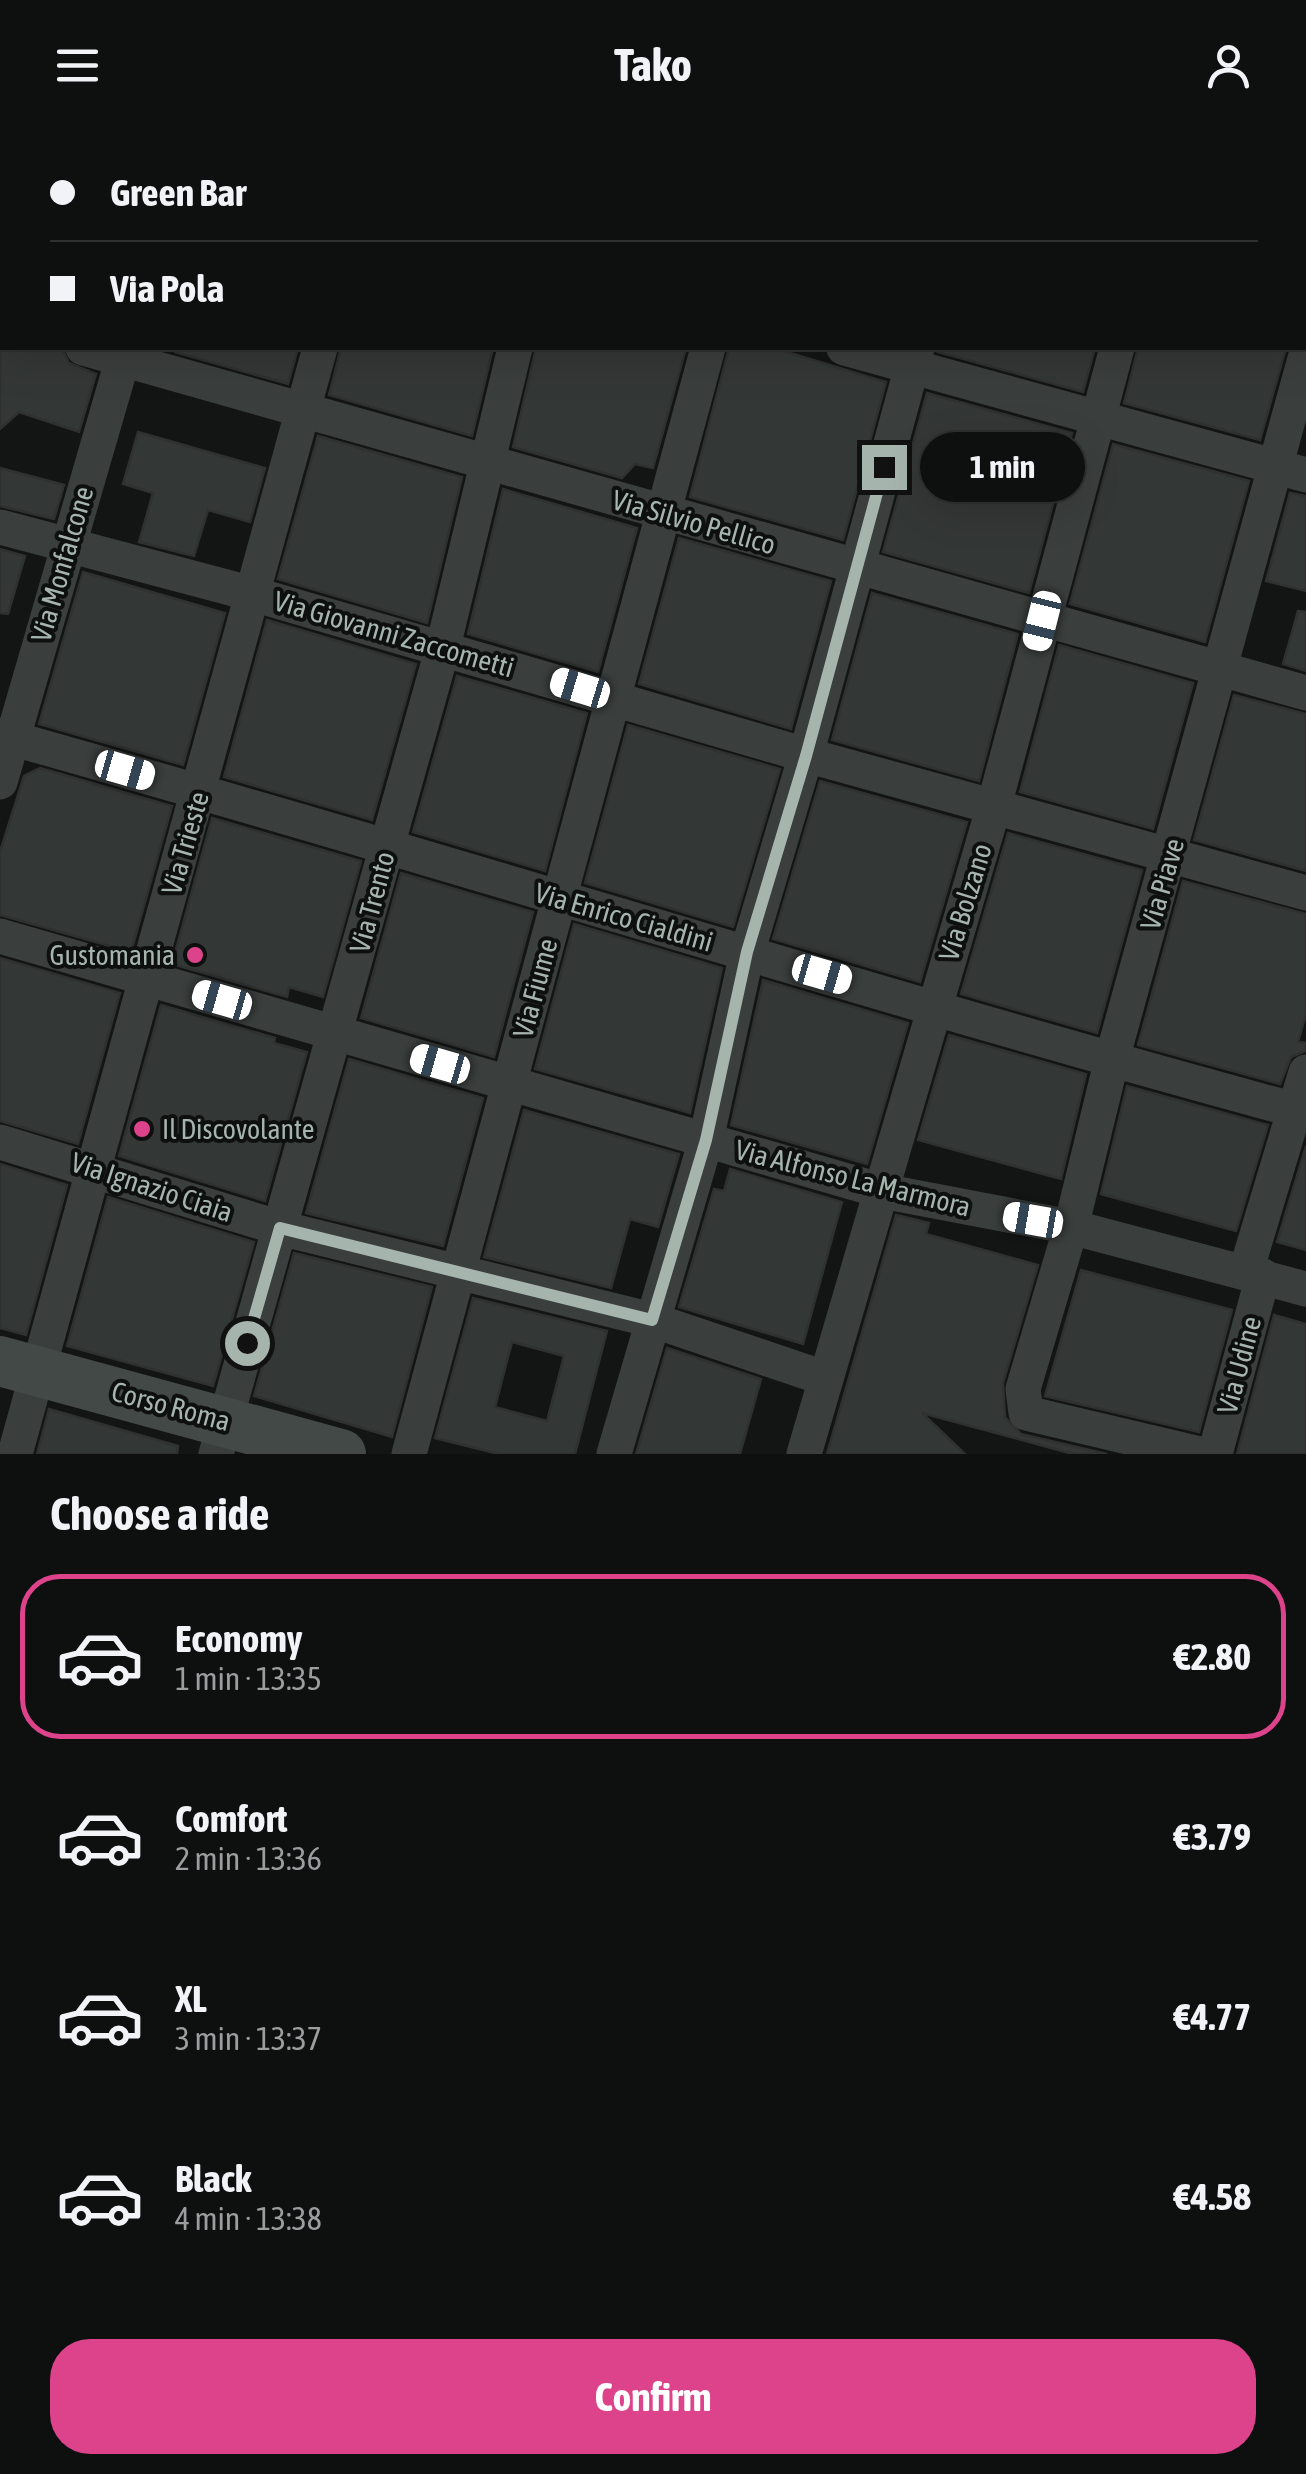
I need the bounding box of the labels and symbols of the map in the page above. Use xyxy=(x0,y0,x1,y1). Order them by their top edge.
callout: 1 min xyxy=(919,432,1084,502)
route end xyxy=(862,445,907,490)
street label: Via Monfalcone xyxy=(25,483,99,645)
street label: Via Silvio Pellico xyxy=(609,483,779,561)
street label: Via Giovanni Zaccometti xyxy=(270,584,518,684)
car xyxy=(1020,588,1064,654)
car xyxy=(547,665,613,711)
car xyxy=(92,747,158,793)
street label: Via Trieste xyxy=(155,788,215,898)
street label: Via Piave xyxy=(1134,835,1190,933)
street label: Via Bolzano xyxy=(932,840,998,964)
street label: Via Trento xyxy=(343,848,401,956)
street label: Via Enrico Cialdini xyxy=(531,876,717,958)
street label: Via Fiume xyxy=(506,935,564,1041)
place label: Gustomania xyxy=(50,939,175,971)
marker: Gustomania xyxy=(184,944,206,966)
car xyxy=(789,951,855,997)
car xyxy=(189,977,255,1023)
car xyxy=(407,1041,473,1087)
place label: Il Discovolante xyxy=(162,1113,315,1145)
marker: Il Discovolante xyxy=(131,1118,153,1140)
street label: Via Alfonso La Marmora xyxy=(732,1133,974,1223)
street label: Via Ignazio Ciaia xyxy=(67,1146,237,1228)
car xyxy=(1001,1200,1065,1240)
street label: Via Udine xyxy=(1211,1313,1267,1417)
route start xyxy=(225,1321,270,1366)
street label: Corso Roma xyxy=(108,1375,234,1437)

